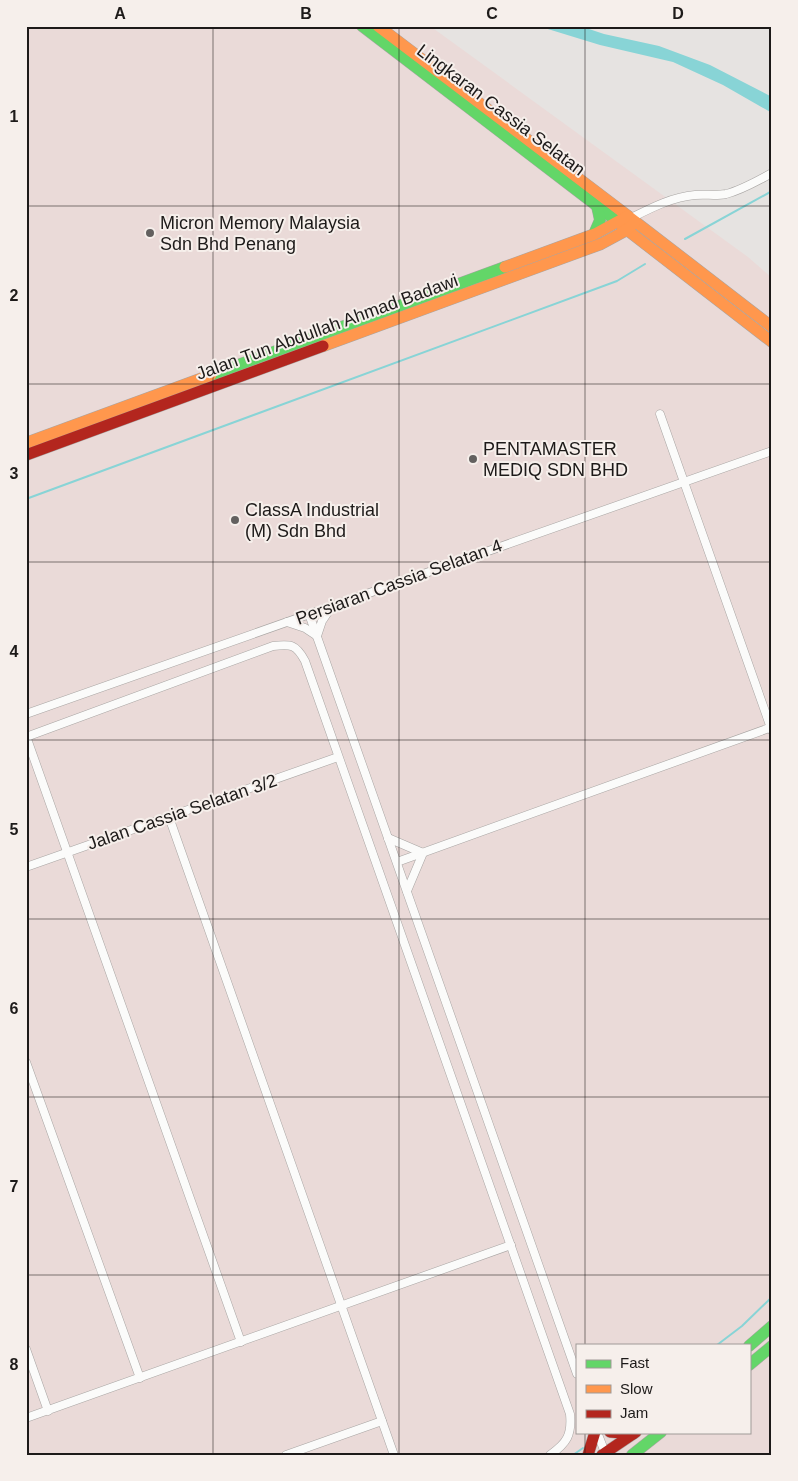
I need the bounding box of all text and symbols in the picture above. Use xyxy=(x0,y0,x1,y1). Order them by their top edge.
text: A xyxy=(114,5,126,22)
text: B xyxy=(300,5,312,22)
text: C xyxy=(486,5,498,22)
text: D xyxy=(672,5,684,22)
street label: Lingkaran Cassia Selatan xyxy=(413,40,589,180)
text: 1 xyxy=(10,108,19,125)
place label: Micron Memory Malaysia Sdn Bhd Penang xyxy=(160,213,361,254)
marker: Micron Memory Malaysia Sdn Bhd Penang xyxy=(144,227,156,239)
street label: Jalan Tun Abdullah Ahmad Badawi xyxy=(193,270,461,384)
text: 2 xyxy=(10,287,19,304)
place label: PENTAMASTER MEDIQ SDN BHD xyxy=(483,439,628,480)
marker: PENTAMASTER MEDIQ SDN BHD xyxy=(467,453,479,465)
text: 3 xyxy=(10,465,19,482)
place label: ClassA Industrial (M) Sdn Bhd xyxy=(245,500,379,541)
marker: ClassA Industrial (M) Sdn Bhd xyxy=(229,514,241,526)
street label: Persiaran Cassia Selatan 4 xyxy=(293,535,505,629)
text: 4 xyxy=(10,643,19,660)
street label: Jalan Cassia Selatan 3/2 xyxy=(85,770,279,854)
text: 5 xyxy=(10,821,19,838)
text: 6 xyxy=(10,1000,19,1017)
text: 7 xyxy=(10,1178,19,1195)
legend xyxy=(576,1344,750,1434)
text: Fast xyxy=(620,1354,650,1371)
text: 8 xyxy=(10,1356,19,1373)
text: Slow xyxy=(620,1380,653,1397)
text: Jam xyxy=(620,1404,648,1421)

